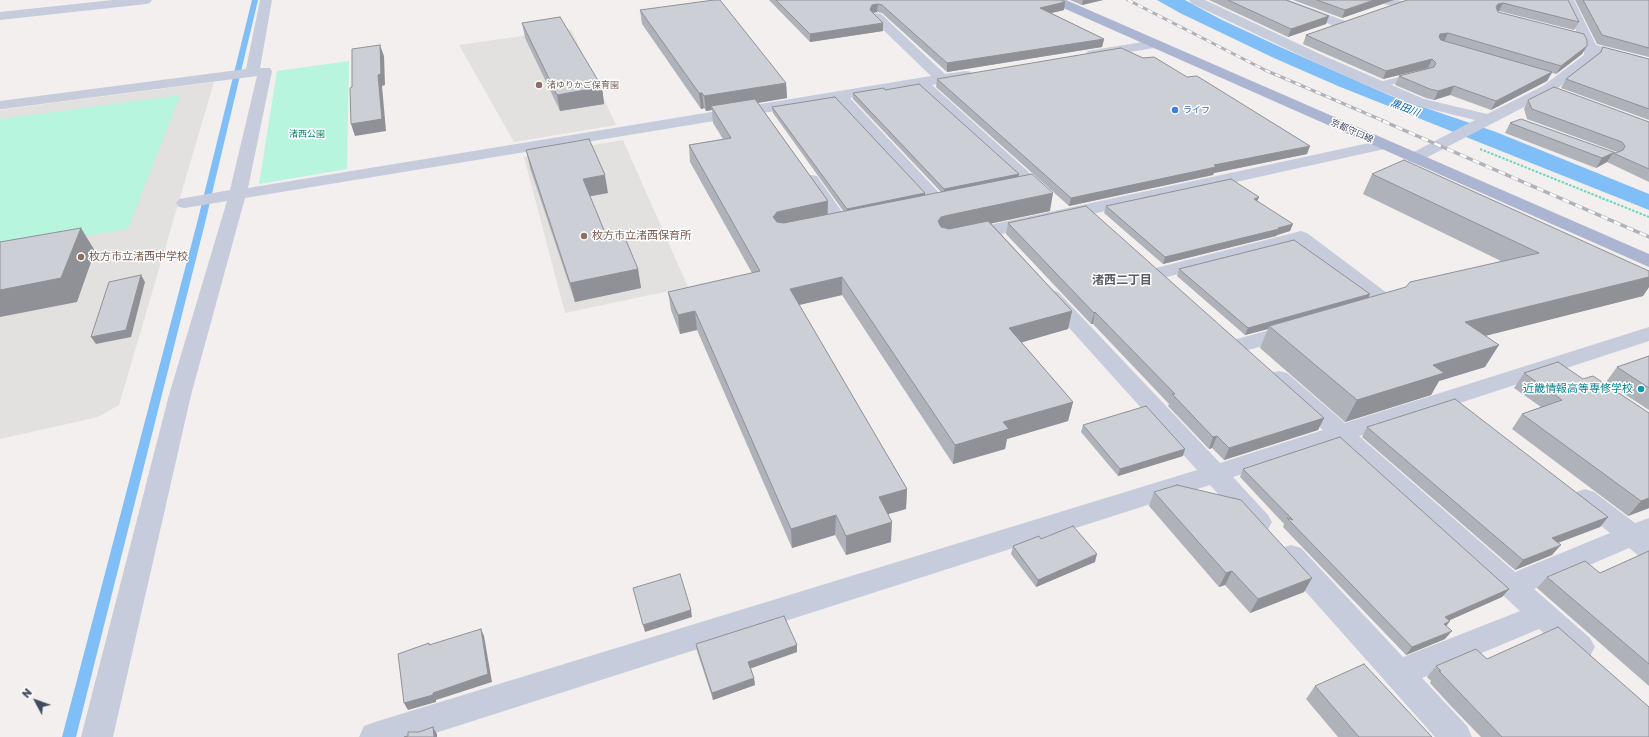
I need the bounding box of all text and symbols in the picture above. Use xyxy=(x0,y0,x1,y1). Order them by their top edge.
marker: 渚ゆりかご保育園 xyxy=(534,80,544,90)
place label: 渚ゆりかご保育園 xyxy=(547,80,619,90)
water label: 黒田川 xyxy=(1389,97,1421,119)
marker: ライフ xyxy=(1170,105,1180,115)
place label: ライフ xyxy=(1183,105,1210,115)
street label: 京都守口線 xyxy=(1329,117,1375,145)
park label: 渚西公園 xyxy=(289,129,325,139)
place label: 枚方市立渚西保育所 xyxy=(592,229,691,243)
marker: 枚方市立渚西保育所 xyxy=(579,231,589,241)
place label: 枚方市立渚西中学校 xyxy=(89,250,188,264)
marker: 枚方市立渚西中学校 xyxy=(76,252,86,262)
district label: 渚西二丁目 xyxy=(1092,273,1152,287)
place label: 近畿情報高等専修学校 xyxy=(1523,382,1633,396)
marker: 近畿情報高等専修学校 xyxy=(1636,384,1646,394)
north arrow xyxy=(16,681,56,721)
text: N xyxy=(19,685,34,700)

